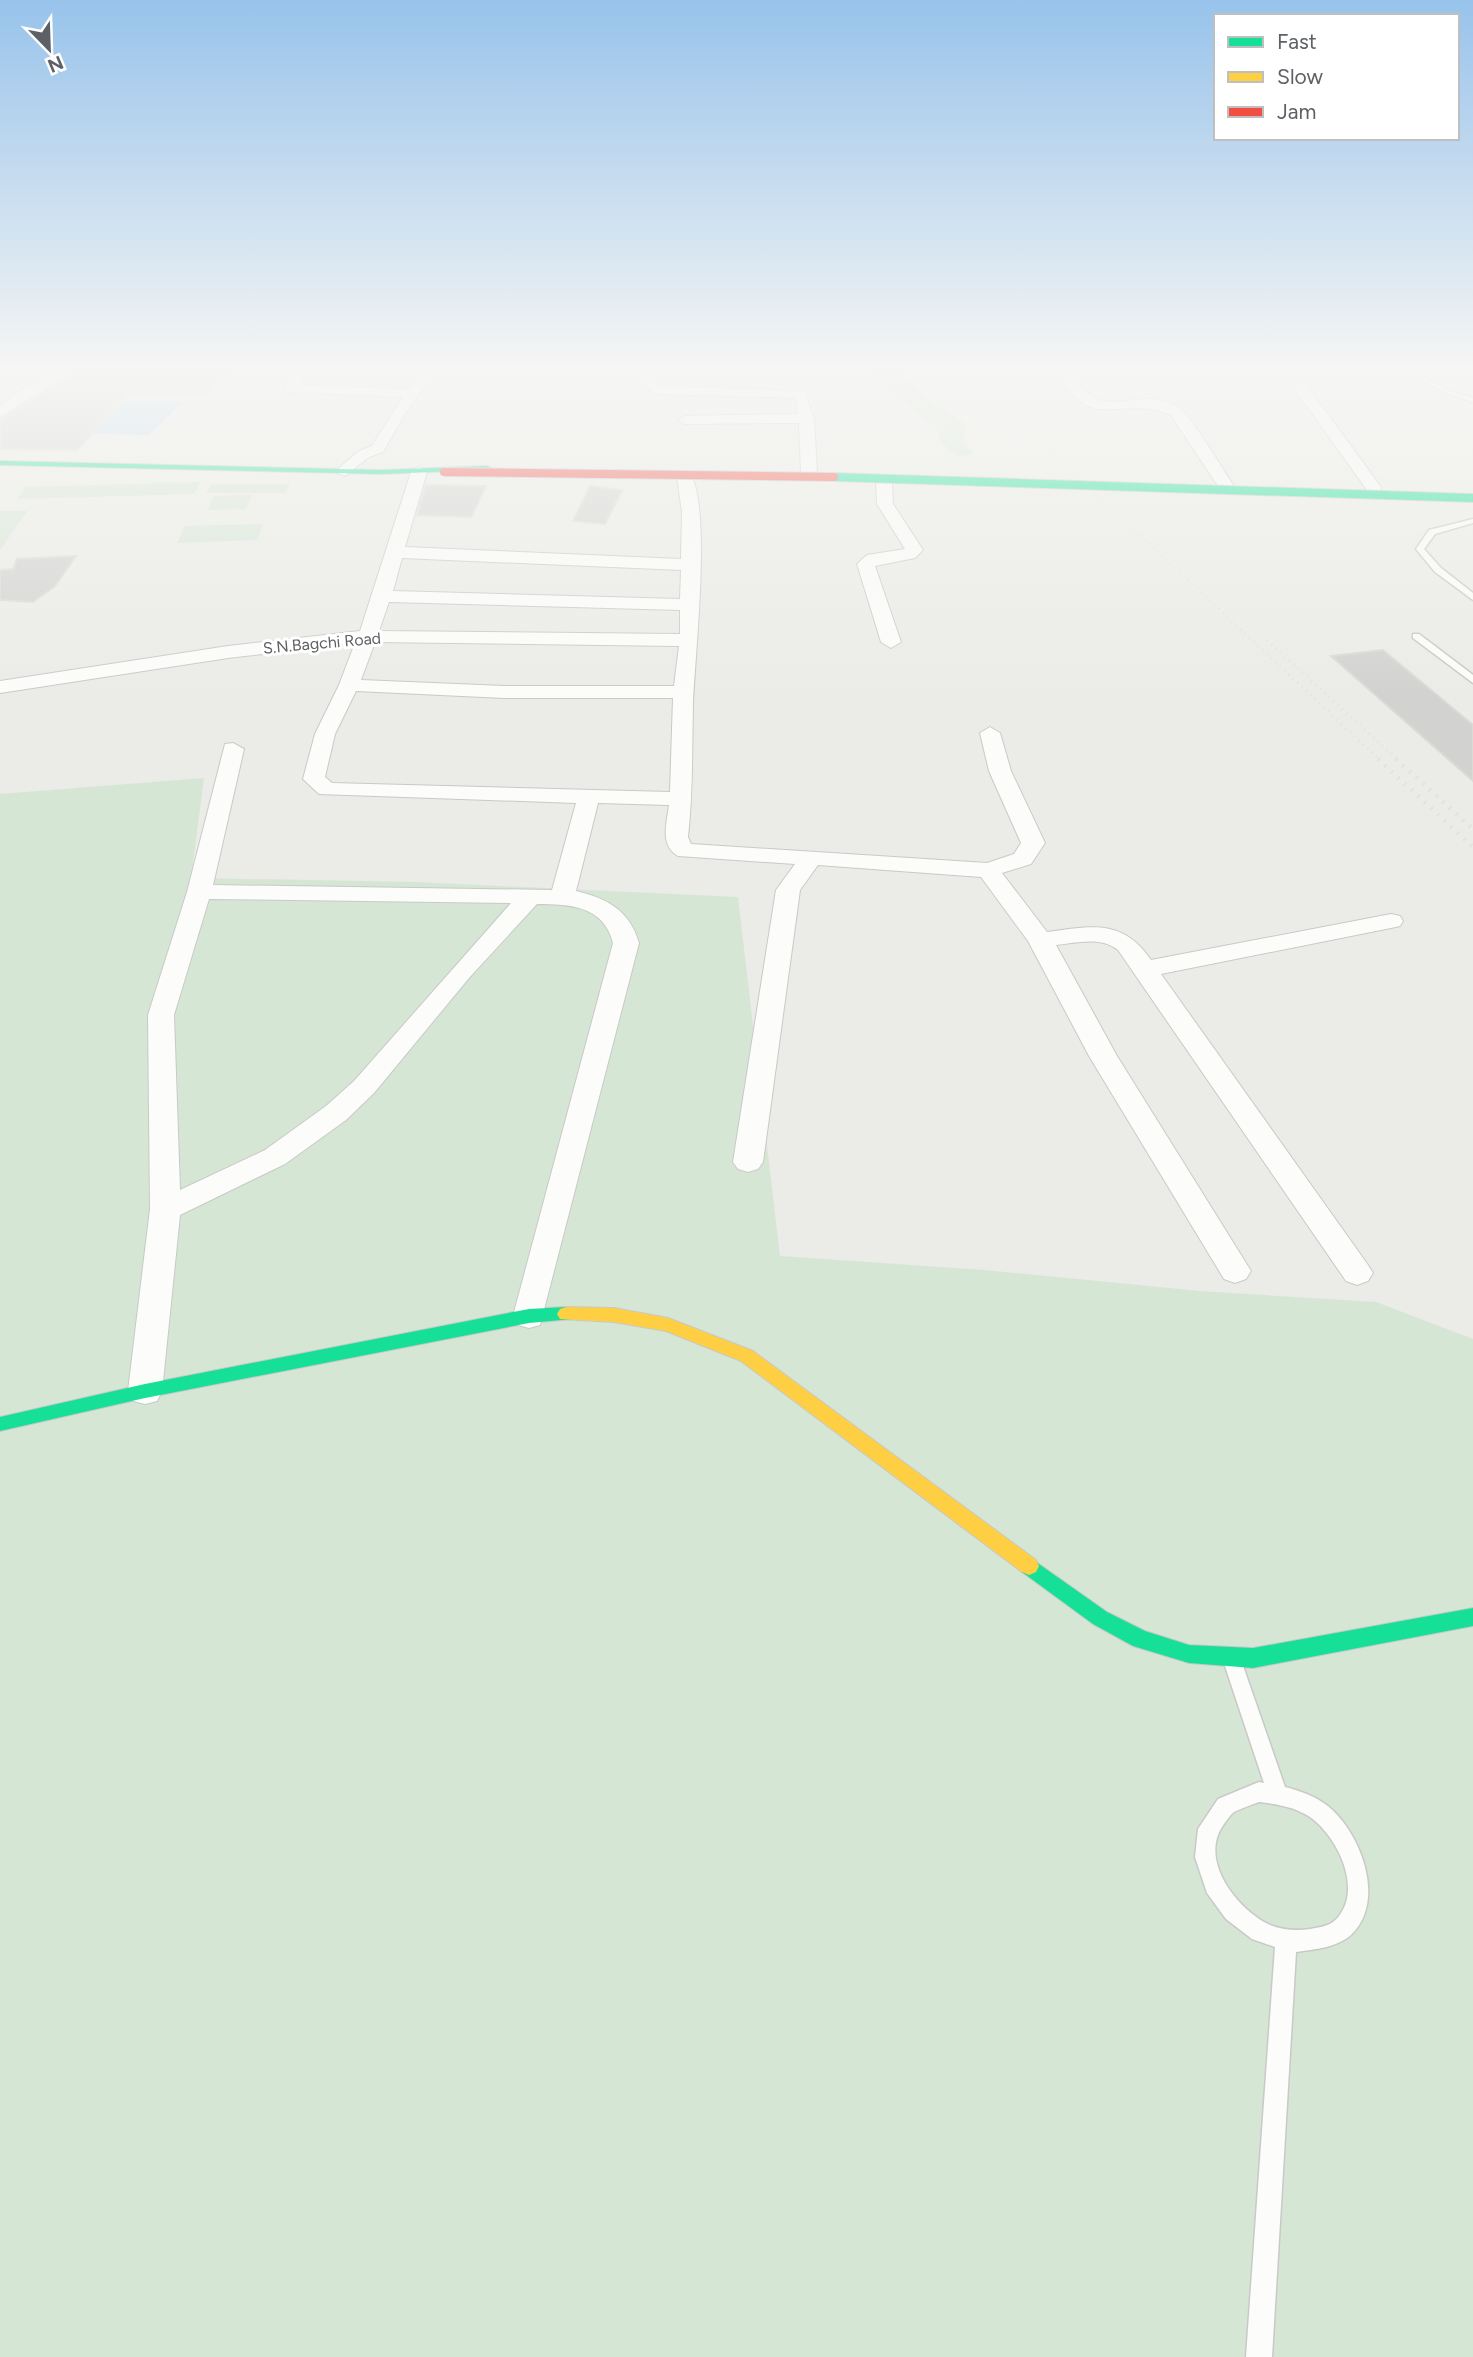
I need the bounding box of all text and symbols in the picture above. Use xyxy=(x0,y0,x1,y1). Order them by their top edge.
north arrow xyxy=(14,14,84,84)
legend xyxy=(1214,14,1459,140)
text: Fast xyxy=(1277,29,1317,54)
text: N xyxy=(44,51,67,78)
text: Slow xyxy=(1277,64,1323,89)
text: Jam xyxy=(1277,99,1316,124)
street label: S.N.Bagchi Road xyxy=(262,628,382,658)

